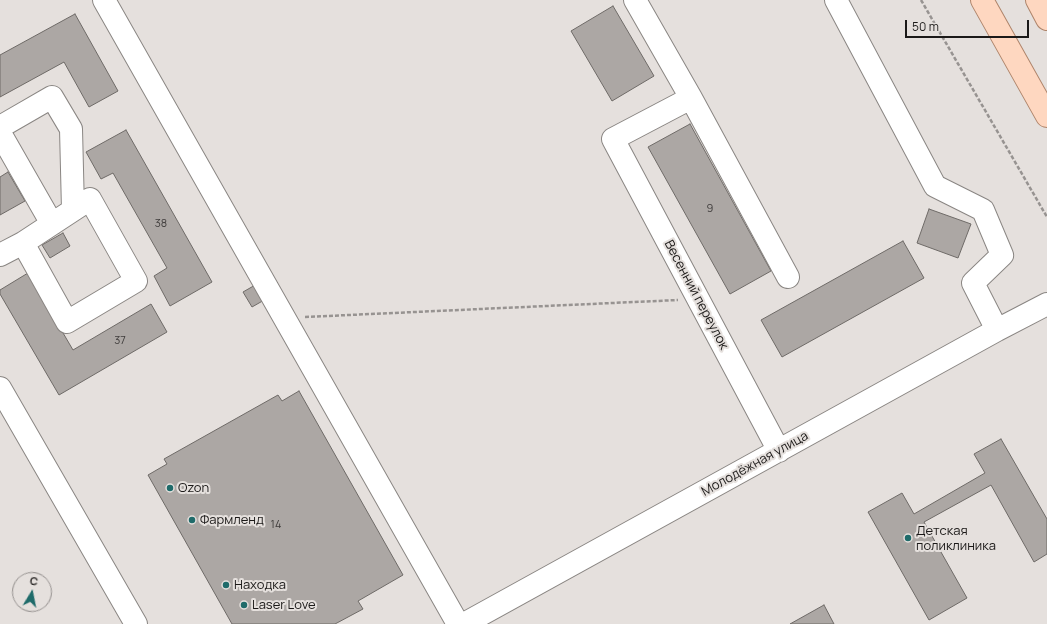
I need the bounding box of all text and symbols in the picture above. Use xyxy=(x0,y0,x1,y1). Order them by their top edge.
scale bar xyxy=(907,12,1031,38)
text: 50 m xyxy=(912,18,939,35)
house number: 9 xyxy=(707,202,713,216)
house number: 38 xyxy=(155,217,167,231)
street label: Весенний переулок xyxy=(661,238,731,352)
house number: 37 xyxy=(114,334,126,348)
street label: Молодёжная улица xyxy=(699,428,811,500)
place label: Ozon xyxy=(178,480,209,496)
marker: Ozon xyxy=(165,483,175,493)
place label: Фармленд xyxy=(200,512,264,528)
marker: Фармленд xyxy=(187,515,197,525)
house number: 14 xyxy=(271,518,281,532)
place label: Детская поликлиника xyxy=(916,523,996,554)
marker: Детская поликлиника xyxy=(903,533,913,543)
north arrow xyxy=(12,572,52,612)
text: С xyxy=(29,573,39,589)
place label: Находка xyxy=(234,577,286,593)
marker: Находка xyxy=(221,580,231,590)
place label: Laser Love xyxy=(252,597,316,613)
marker: Laser Love xyxy=(239,600,249,610)

